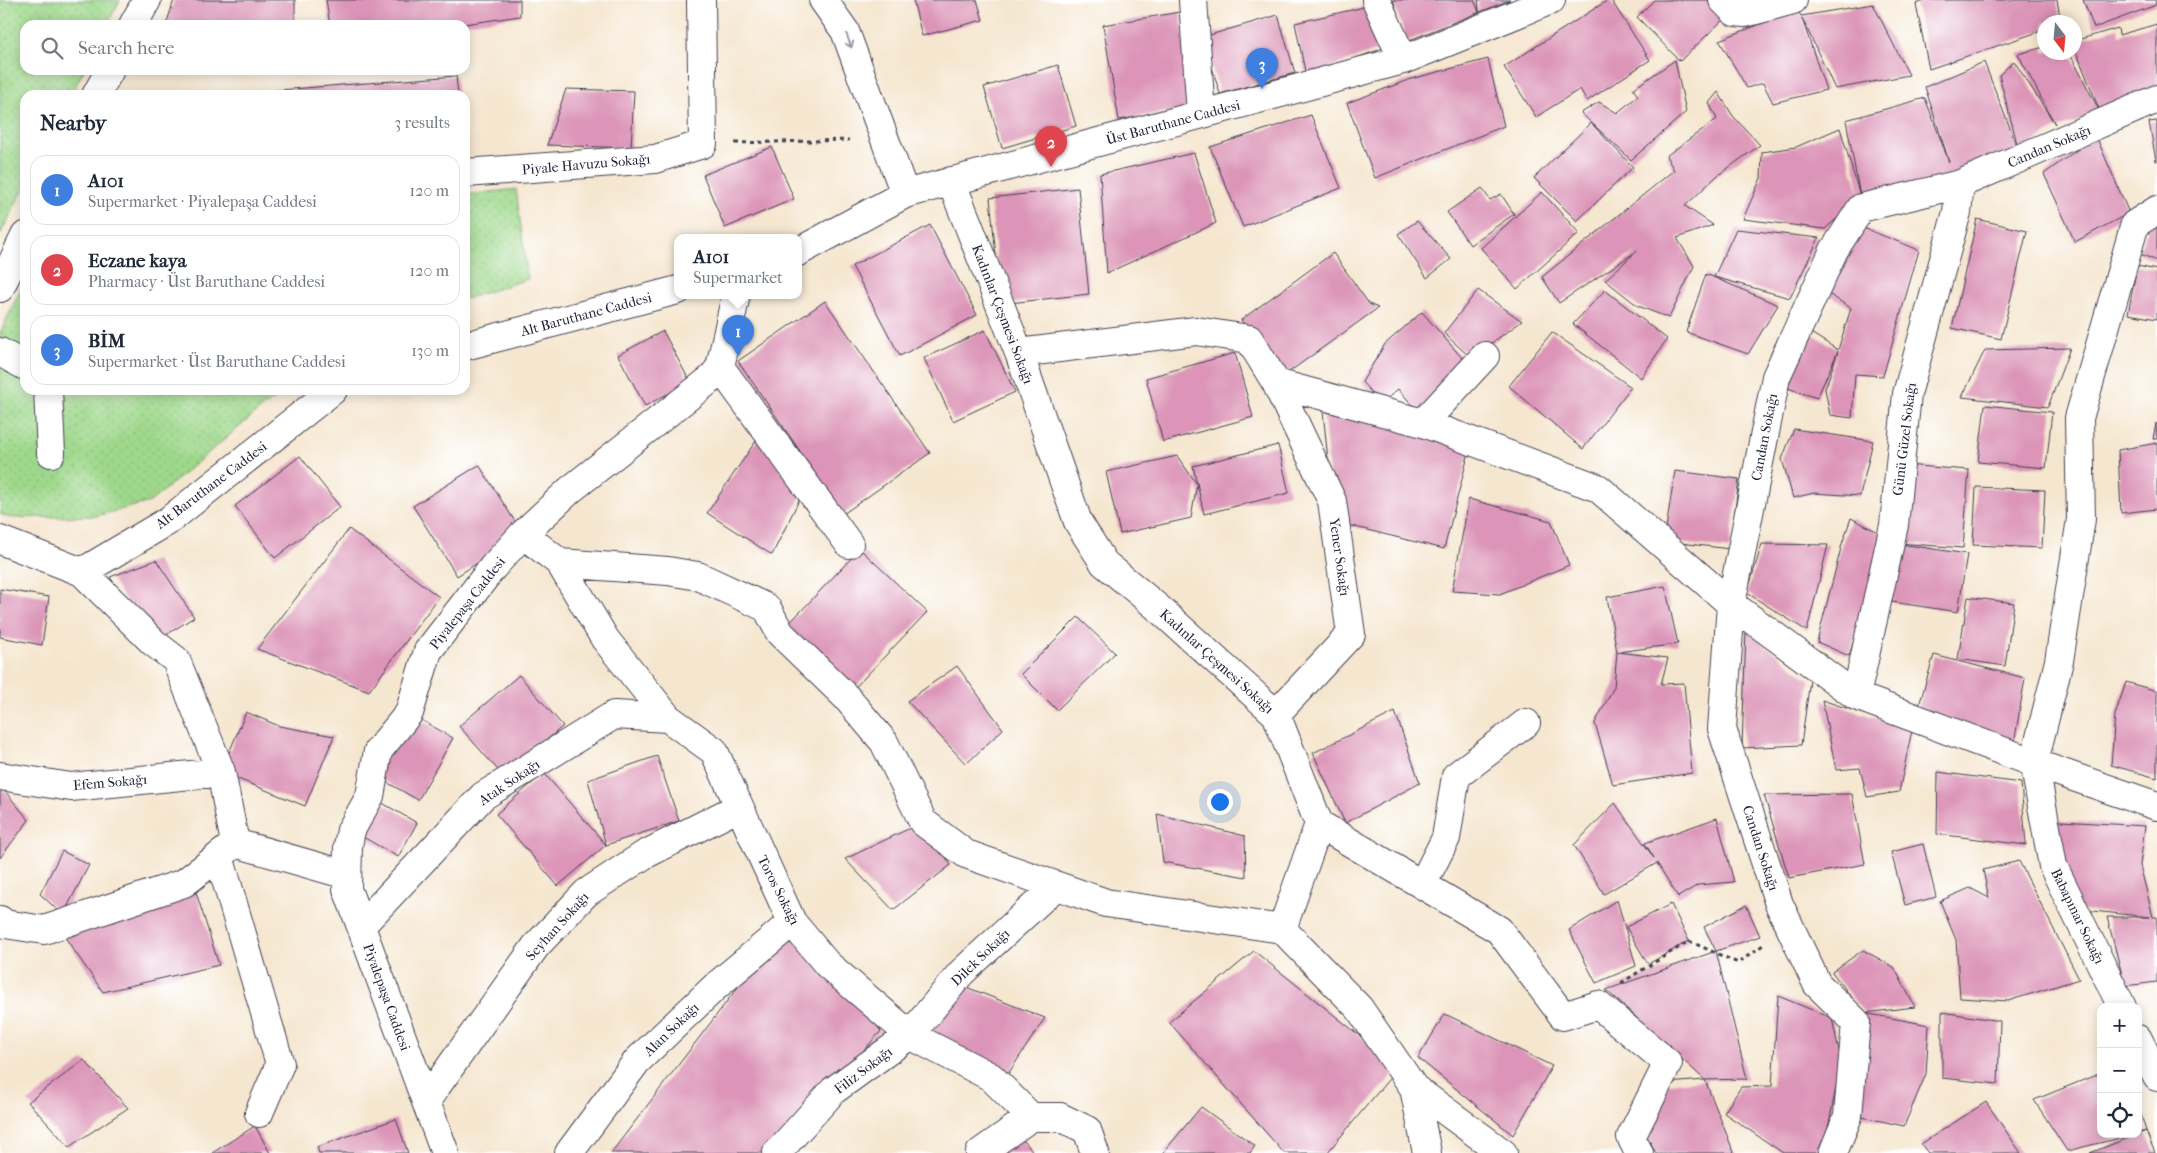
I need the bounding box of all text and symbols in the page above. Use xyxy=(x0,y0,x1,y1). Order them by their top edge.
north arrow xyxy=(2037,15,2082,60)
search box xyxy=(20,20,470,75)
one-way arrow xyxy=(845,32,854,48)
icon: search xyxy=(38,34,66,62)
text: Search here xyxy=(78,37,174,59)
pin: 3 xyxy=(1246,48,1278,89)
street label: Üst Baruthane Caddesi xyxy=(1104,96,1242,149)
text: Nearby xyxy=(40,111,106,135)
text: 3 results xyxy=(394,113,450,132)
street label: Candan Sokağı xyxy=(2005,121,2093,172)
pin: 2 xyxy=(1035,126,1067,167)
street label: Piyale Havuzu Sokağı xyxy=(521,150,651,179)
text: A101 xyxy=(88,170,124,192)
text: 1 xyxy=(54,181,60,200)
text: 120 m xyxy=(410,181,449,200)
text: Supermarket · Piyalepaşa Caddesi xyxy=(88,192,317,211)
popup xyxy=(674,234,802,299)
street label: Kadınlar Çeşmesi Sokağı xyxy=(968,242,1037,386)
text: A101 xyxy=(693,246,729,268)
text: Eczane kaya xyxy=(88,250,186,272)
text: 2 xyxy=(53,261,61,280)
text: 120 m xyxy=(410,261,449,280)
text: Supermarket xyxy=(693,268,783,287)
text: Pharmacy · Üst Baruthane Caddesi xyxy=(88,272,325,291)
street label: Alt Baruthane Caddesi xyxy=(518,289,654,340)
pin: 1 xyxy=(722,315,754,356)
text: BİM xyxy=(88,330,125,352)
text: 3 xyxy=(54,341,60,360)
text: 130 m xyxy=(411,341,449,360)
text: Supermarket · Üst Baruthane Caddesi xyxy=(88,352,346,371)
street label: Günü Güzel Sokağı xyxy=(1889,381,1920,497)
street label: Candan Sokağı xyxy=(1748,392,1781,482)
street label: Alt Baruthane Caddesi xyxy=(151,438,270,533)
street label: Yener Sokağı xyxy=(1325,516,1353,597)
street label: Piyalepaşa Caddesi xyxy=(426,554,509,653)
street label: Kadınlar Çeşmesi Sokağı xyxy=(1156,606,1277,717)
street label: Atak Sokağı xyxy=(475,756,543,810)
street label: Efem Sokağı xyxy=(72,771,148,794)
your location xyxy=(1207,789,1233,815)
street label: Candan Sokağı xyxy=(1739,803,1782,893)
street label: Toros Sokağı xyxy=(754,853,803,928)
street label: Babapınar Sokağı xyxy=(2047,866,2108,967)
street label: Seyhan Sokağı xyxy=(522,889,593,964)
street label: Dilek Sokağı xyxy=(947,925,1013,990)
street label: Piyalepaşa Caddesi xyxy=(359,941,414,1053)
street label: Alan Sokağı xyxy=(640,999,702,1061)
map controls xyxy=(2097,1003,2142,1138)
button: + xyxy=(2097,1003,2142,1048)
street label: Filiz Sokağı xyxy=(831,1043,896,1098)
button: − xyxy=(2097,1048,2142,1093)
button: locate xyxy=(2097,1093,2142,1138)

